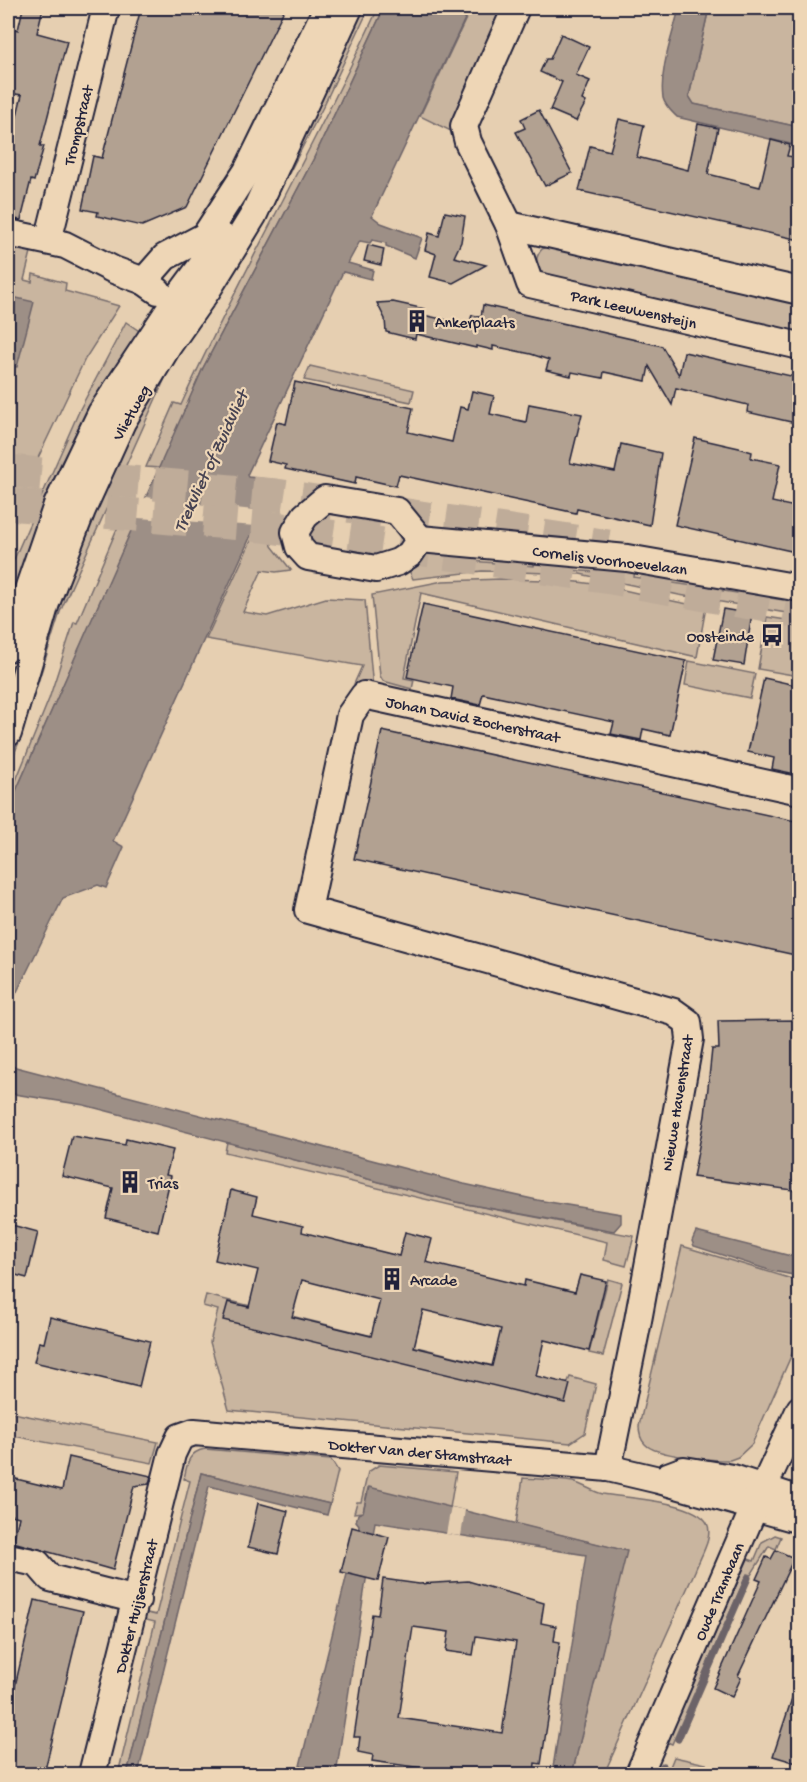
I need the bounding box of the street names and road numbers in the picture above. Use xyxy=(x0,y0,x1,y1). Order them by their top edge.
street label: Trompstraat xyxy=(61,82,100,169)
street label: Park Leeuwensteijn xyxy=(567,287,699,335)
street label: Vlietweg xyxy=(110,383,156,446)
street label: Cornelis Voorhoevelaan xyxy=(531,544,688,581)
street label: Johan David Zocherstraat xyxy=(383,694,563,749)
street label: Nieuwe Havenstraat xyxy=(659,1033,700,1173)
street label: Dokter Van der Stamstraat xyxy=(327,1437,513,1472)
street label: Dokter Huijserstraat xyxy=(112,1537,165,1677)
street label: Oude Trambaan xyxy=(692,1540,751,1644)

